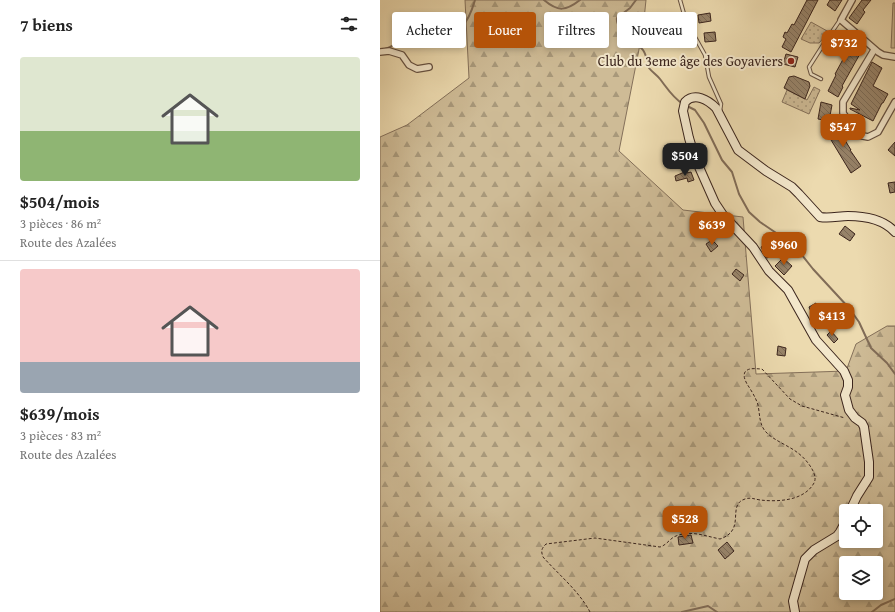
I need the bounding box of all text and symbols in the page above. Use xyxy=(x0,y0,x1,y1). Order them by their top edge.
text: 7 biens xyxy=(20,12,73,37)
chip: Acheter xyxy=(392,12,466,48)
chip: Louer xyxy=(474,12,536,48)
chip: Filtres xyxy=(544,12,609,48)
chip: Nouveau xyxy=(617,12,697,48)
icon: filters xyxy=(338,13,360,35)
pin: $732 xyxy=(820,30,868,64)
text: $732 xyxy=(831,33,857,52)
place label: Club du 3eme âge des Goyaviers xyxy=(598,51,783,71)
marker: Club du 3eme âge des Goyaviers xyxy=(786,56,796,66)
icon: home xyxy=(154,83,226,155)
pin: $547 xyxy=(819,114,867,148)
text: $547 xyxy=(830,117,856,136)
pin: $504 xyxy=(661,143,709,177)
text: $504 xyxy=(672,146,698,165)
text: $504/mois xyxy=(20,189,100,214)
pin: $639 xyxy=(688,212,736,246)
text: 3 pièces · 86 m² xyxy=(20,214,101,233)
text: $639 xyxy=(699,215,725,234)
pin: $960 xyxy=(760,232,808,266)
text: Route des Azalées xyxy=(20,233,117,252)
text: $960 xyxy=(771,235,797,254)
icon: home xyxy=(154,295,226,367)
pin: $413 xyxy=(808,303,856,337)
text: $413 xyxy=(819,306,845,325)
text: $639/mois xyxy=(20,401,100,426)
text: 3 pièces · 83 m² xyxy=(20,426,101,445)
text: Route des Azalées xyxy=(20,445,117,464)
map controls xyxy=(839,504,883,600)
button: locate xyxy=(839,504,883,548)
pin: $528 xyxy=(661,506,709,540)
text: $528 xyxy=(672,509,698,528)
button: layers xyxy=(839,556,883,600)

